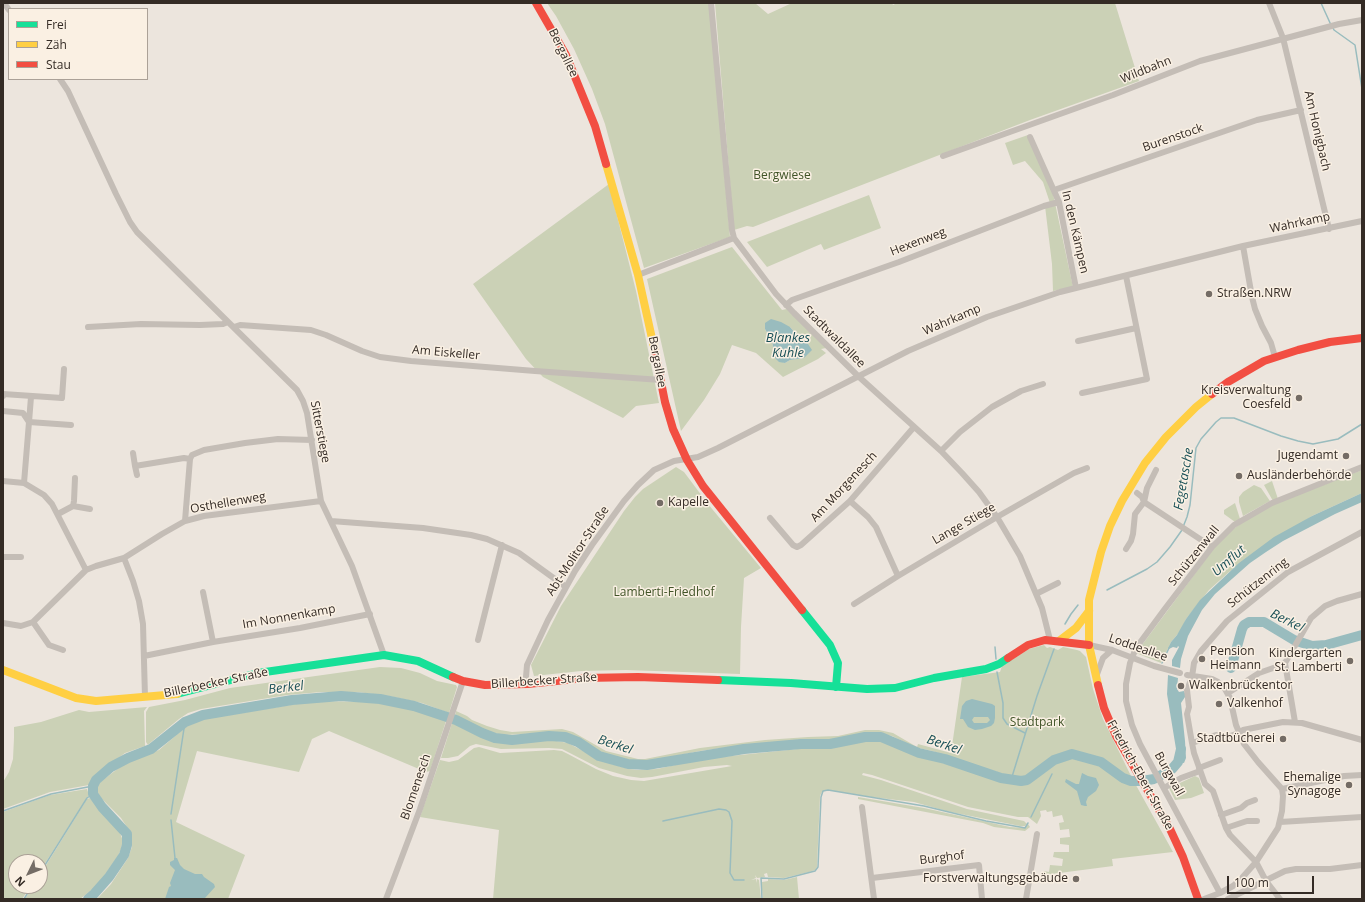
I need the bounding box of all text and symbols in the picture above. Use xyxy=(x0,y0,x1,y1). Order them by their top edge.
legend xyxy=(8,8,148,80)
text: Frei xyxy=(46,16,67,33)
street label: Bergallee xyxy=(545,26,581,80)
text: Zäh xyxy=(46,36,67,53)
street label: Wildbahn xyxy=(1119,53,1173,87)
text: Stau xyxy=(46,56,71,73)
street label: Am Honigbach xyxy=(1301,89,1333,173)
street label: Burenstock xyxy=(1141,121,1205,155)
park label: Bergwiese xyxy=(753,169,811,183)
street label: In den Kämpen xyxy=(1058,189,1092,275)
street label: Wahrkamp xyxy=(1268,210,1332,236)
street label: Hexenweg xyxy=(888,225,948,259)
place label: Straßen.NRW xyxy=(1217,287,1292,301)
marker: Straßen.NRW xyxy=(1204,289,1214,299)
street label: Wahrkamp xyxy=(921,301,983,339)
street label: Stadtwaldallee xyxy=(800,303,868,371)
water label: Blankes Kuhle xyxy=(766,330,810,361)
street label: Bergallee xyxy=(645,335,669,389)
street label: Am Eiskeller xyxy=(412,343,480,363)
place label: Kreisverwaltung Coesfeld xyxy=(1201,384,1291,412)
marker: Kreisverwaltung Coesfeld xyxy=(1294,393,1304,403)
street label: Sitterstiege xyxy=(307,400,333,464)
water label: Fegetasche xyxy=(1171,447,1197,511)
street label: Am Morgenesch xyxy=(808,449,880,525)
place label: Jugendamt xyxy=(1277,449,1338,463)
marker: Jugendamt xyxy=(1341,451,1351,461)
place label: Ausländerbehörde xyxy=(1247,469,1351,483)
marker: Ausländerbehörde xyxy=(1234,471,1244,481)
street label: Osthellenweg xyxy=(189,489,267,517)
place label: Kapelle xyxy=(668,496,709,510)
marker: Kapelle xyxy=(655,498,665,508)
street label: Lange Stiege xyxy=(930,500,998,548)
street label: Abt-Molitor-Straße xyxy=(544,503,612,599)
street label: Schützenwall xyxy=(1165,523,1223,589)
water label: Umflut xyxy=(1209,542,1249,580)
street label: Schützenring xyxy=(1225,555,1291,611)
park label: Lamberti-Friedhof xyxy=(613,586,715,600)
street label: Im Nonnenkamp xyxy=(241,602,337,632)
water label: Berkel xyxy=(1268,606,1306,636)
street label: Loddeallee xyxy=(1107,631,1169,665)
place label: Pension Heimann xyxy=(1210,645,1261,673)
place label: Kindergarten St. Lamberti xyxy=(1269,647,1342,675)
marker: Pension Heimann xyxy=(1197,654,1207,664)
marker: Kindergarten St. Lamberti xyxy=(1345,656,1355,666)
street label: Billerbecker Straße xyxy=(163,665,269,701)
street label: Billerbecker Straße xyxy=(491,670,597,692)
water label: Berkel xyxy=(267,678,305,698)
place label: Walkenbrückentor xyxy=(1189,679,1292,693)
marker: Walkenbrückentor xyxy=(1176,681,1186,691)
place label: Valkenhof xyxy=(1227,697,1283,711)
marker: Valkenhof xyxy=(1214,699,1224,709)
park label: Stadtpark xyxy=(1010,716,1064,730)
street label: Friedrich-Ebert-Straße xyxy=(1104,717,1176,833)
water label: Berkel xyxy=(596,732,634,758)
water label: Berkel xyxy=(925,732,963,758)
place label: Stadtbücherei xyxy=(1197,732,1275,746)
marker: Stadtbücherei xyxy=(1278,734,1288,744)
street label: Burgwall xyxy=(1151,749,1187,799)
street label: Blomenesch xyxy=(398,752,434,822)
place label: Ehemalige Synagoge xyxy=(1283,771,1341,799)
marker: Ehemalige Synagoge xyxy=(1344,780,1354,790)
street label: Burghof xyxy=(919,848,965,868)
north arrow xyxy=(8,854,48,894)
scale bar xyxy=(1229,868,1316,894)
place label: Forstverwaltungsgebäude xyxy=(923,872,1068,886)
text: N xyxy=(11,873,28,890)
marker: Forstverwaltungsgebäude xyxy=(1071,874,1081,884)
text: 100 m xyxy=(1234,874,1269,891)

